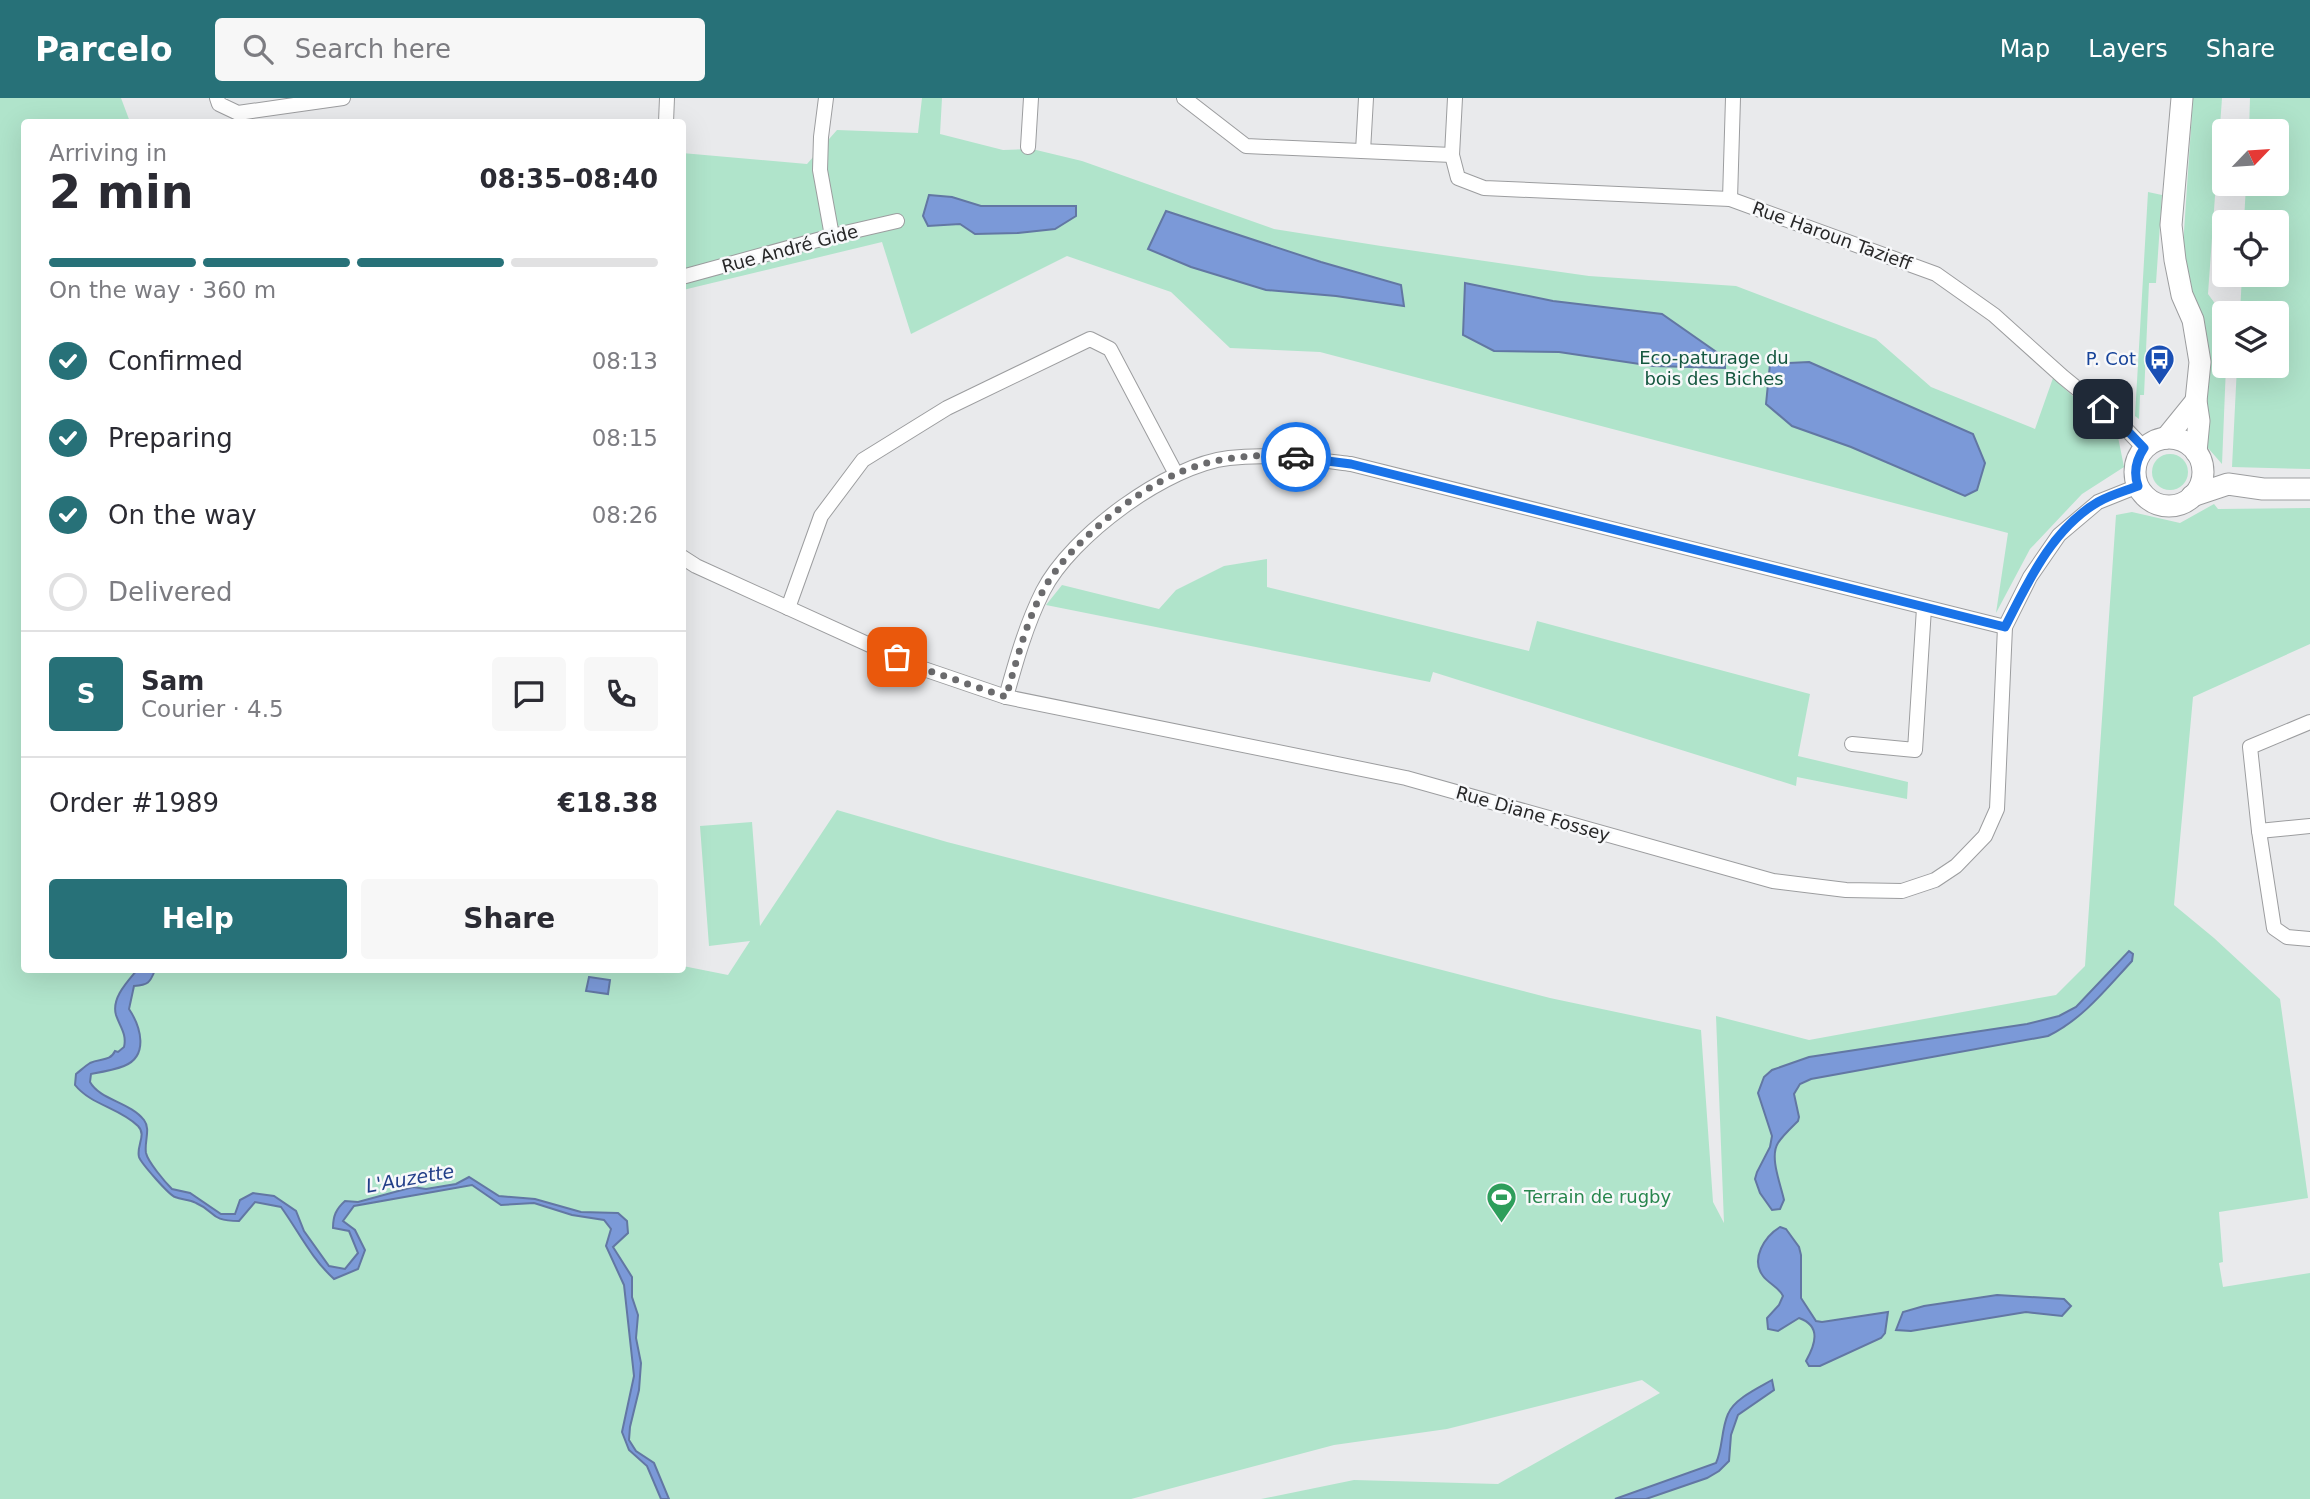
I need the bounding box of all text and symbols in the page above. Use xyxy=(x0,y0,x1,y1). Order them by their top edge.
search box xyxy=(215,18,705,81)
text: Parcelo xyxy=(35,30,173,69)
icon: search xyxy=(239,30,277,68)
text: Search here xyxy=(295,34,451,64)
text: Map xyxy=(2000,35,2050,63)
text: Layers xyxy=(2088,35,2168,63)
text: Share xyxy=(2206,35,2275,63)
north arrow xyxy=(2212,119,2289,196)
map controls xyxy=(2212,119,2289,378)
text: Arriving in xyxy=(49,140,167,166)
text: 08:35–08:40 xyxy=(479,164,658,194)
text: 2 min xyxy=(49,165,193,219)
street label: Rue Haroun Tazieff xyxy=(1750,197,1915,274)
button: locate xyxy=(2212,210,2289,287)
street label: Rue André Gide xyxy=(719,220,860,277)
text: On the way · 360 m xyxy=(49,277,276,303)
button: layers xyxy=(2212,301,2289,378)
icon: check xyxy=(49,342,87,380)
bus stop icon: P. Cot xyxy=(2142,342,2176,386)
text: Confirmed xyxy=(108,346,243,376)
park label: Eco-paturage du bois des Biches xyxy=(1639,347,1789,389)
text: 08:13 xyxy=(592,348,658,374)
place label: P. Cot xyxy=(2086,348,2136,369)
pin xyxy=(2073,379,2133,439)
icon: home xyxy=(2084,390,2122,428)
icon: check xyxy=(49,419,87,457)
courier xyxy=(1261,422,1331,492)
text: Preparing xyxy=(108,423,233,453)
text: 08:15 xyxy=(592,425,658,451)
icon: car xyxy=(1277,438,1315,476)
icon: check xyxy=(49,496,87,534)
text: On the way xyxy=(108,500,257,530)
text: 08:26 xyxy=(592,502,658,528)
text: Delivered xyxy=(108,577,232,607)
pin xyxy=(867,627,927,687)
icon: bag xyxy=(878,638,916,676)
button: chat xyxy=(492,657,566,731)
button: phone xyxy=(584,657,658,731)
text: Sam xyxy=(141,666,204,696)
text: S xyxy=(77,679,95,709)
text: Courier · 4.5 xyxy=(141,696,284,722)
street label: Rue Diane Fossey xyxy=(1454,781,1613,846)
text: Order #1989 xyxy=(49,788,219,818)
text: €18.38 xyxy=(558,788,658,818)
button: Help xyxy=(49,879,347,959)
button: Share xyxy=(361,879,658,959)
water label: L'Auzette xyxy=(364,1159,456,1197)
sports icon: Terrain de rugby xyxy=(1484,1180,1518,1224)
place label: Terrain de rugby xyxy=(1523,1186,1672,1207)

